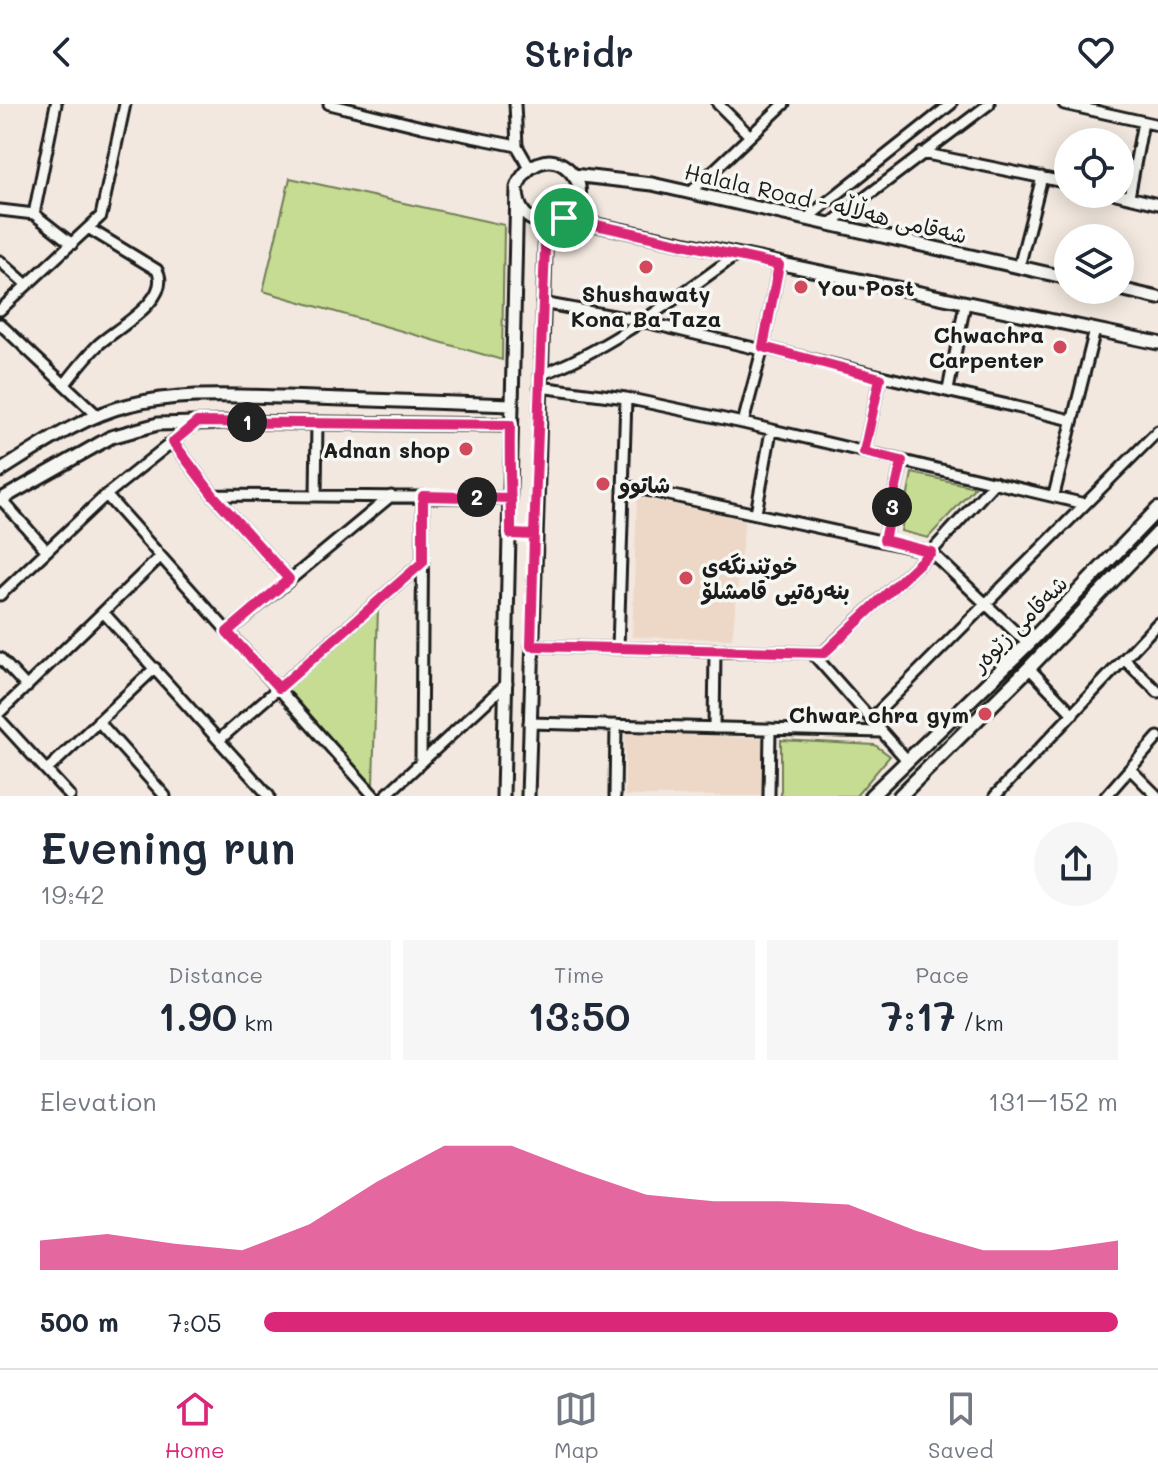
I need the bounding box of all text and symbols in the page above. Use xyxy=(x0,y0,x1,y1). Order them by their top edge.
text: Stridr xyxy=(524,29,634,76)
icon: back xyxy=(40,30,84,74)
icon: heart xyxy=(1074,30,1118,74)
map controls xyxy=(1054,128,1134,304)
button: locate xyxy=(1054,128,1134,208)
street label: Halala Road - شەقامی هەڵاڵە xyxy=(682,155,970,251)
pin xyxy=(530,184,598,252)
icon: arrive xyxy=(542,196,586,240)
button: layers xyxy=(1054,224,1134,304)
marker: Shushawaty Kona Ba Taza xyxy=(637,258,655,276)
place label: You Post xyxy=(817,273,915,302)
marker: You Post xyxy=(792,278,810,296)
place label: Shushawaty Kona Ba Taza xyxy=(571,279,721,333)
place label: Chwachra Carpenter xyxy=(929,320,1044,374)
marker: Chwachra Carpenter xyxy=(1051,338,1069,356)
pin: 1 xyxy=(227,402,267,442)
text: 1 xyxy=(242,407,252,436)
place label: Adnan shop xyxy=(323,435,450,464)
marker: Adnan shop xyxy=(457,440,475,458)
place label: شاتوو xyxy=(617,470,670,499)
marker: شاتوو xyxy=(594,475,612,493)
pin: 2 xyxy=(457,477,497,517)
text: 2 xyxy=(471,482,483,511)
pin: 3 xyxy=(872,487,912,527)
text: 3 xyxy=(885,492,899,521)
place label: خوێندنگەی بنەرەتیی قامشلۆ xyxy=(700,551,850,606)
marker: خوێندنگەی بنەرەتیی قامشلۆ xyxy=(677,569,695,587)
street label: شەقامی زێوەر xyxy=(963,569,1074,679)
place label: Chwar chra gym xyxy=(789,700,969,729)
marker: Chwar chra gym xyxy=(976,705,994,723)
text: Evening run xyxy=(40,818,295,875)
button: share xyxy=(1034,822,1118,906)
text: 19:42 xyxy=(40,877,105,911)
text: Distance xyxy=(168,960,263,989)
text: Time xyxy=(554,960,604,989)
text: Pace xyxy=(915,960,969,989)
text: 1.90 xyxy=(158,989,237,1041)
text: 13:50 xyxy=(528,989,630,1041)
text: 7:17 xyxy=(881,989,956,1041)
text: km xyxy=(237,1008,273,1037)
text: /km xyxy=(956,1008,1004,1037)
text: Elevation xyxy=(40,1084,157,1118)
text: 131–152 m xyxy=(988,1084,1118,1118)
text: 500 m xyxy=(40,1305,119,1339)
text: 7:05 xyxy=(168,1305,222,1339)
tab: Home xyxy=(165,1387,225,1464)
tab: Map xyxy=(554,1387,599,1464)
tab: Saved xyxy=(928,1387,993,1464)

